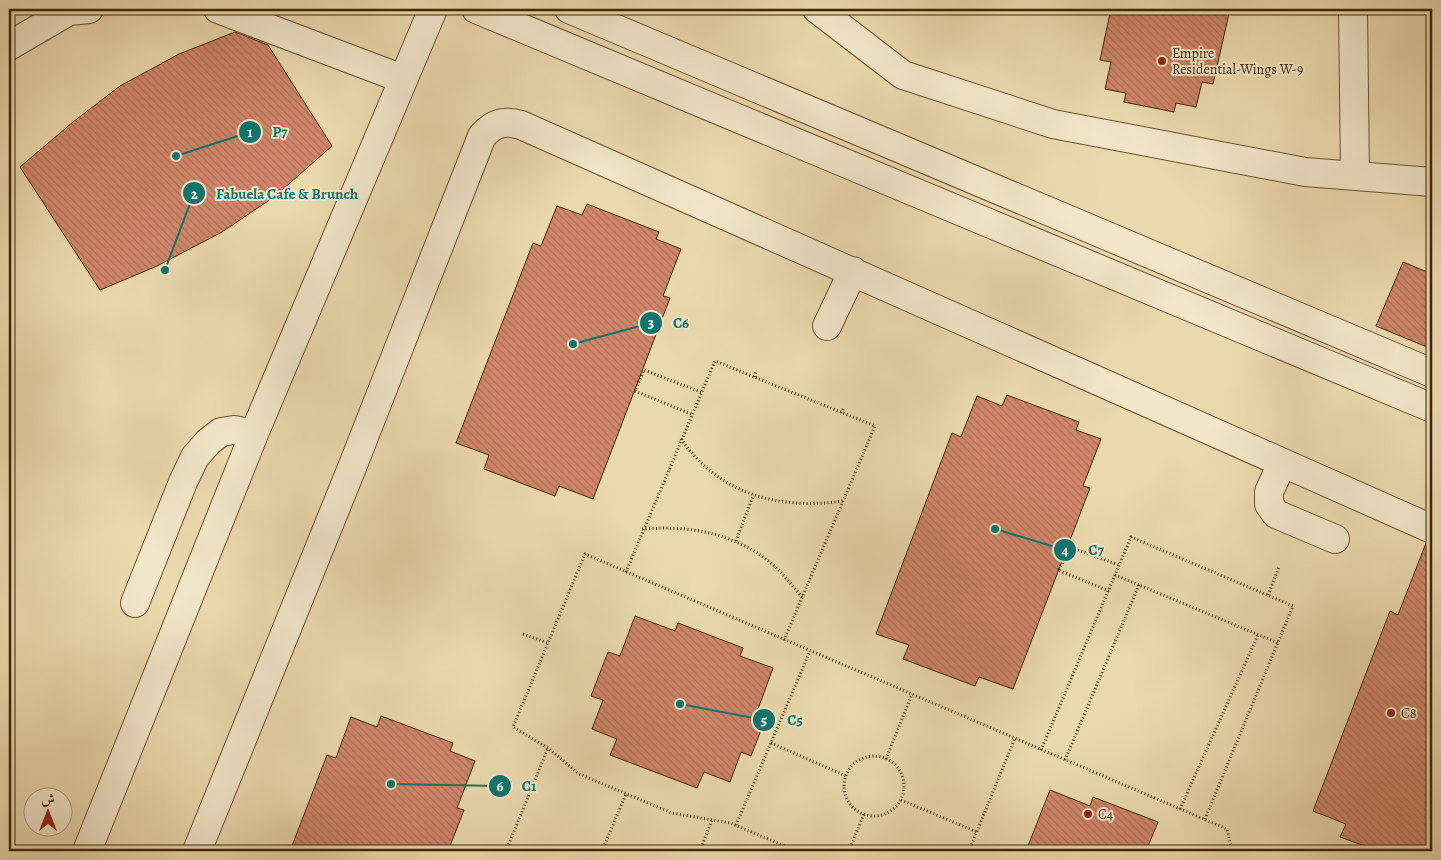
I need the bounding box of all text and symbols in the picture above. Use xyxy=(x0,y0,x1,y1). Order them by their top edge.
place label: Empire Residential-Wings W-9 xyxy=(1172,44,1303,79)
marker: Empire Residential-Wings W-9 xyxy=(1156,55,1168,67)
callout: P7 xyxy=(237,117,297,147)
text: 1 xyxy=(247,122,253,142)
text: P7 xyxy=(272,122,288,142)
callout: Fabuela Cafe & Brunch xyxy=(181,178,368,208)
text: 2 xyxy=(190,184,198,204)
text: Fabuela Cafe & Brunch xyxy=(216,184,358,204)
callout: C6 xyxy=(638,308,699,338)
text: 3 xyxy=(648,313,654,333)
text: C6 xyxy=(673,313,689,333)
callout: C7 xyxy=(1053,535,1113,565)
text: 4 xyxy=(1061,540,1069,560)
text: C7 xyxy=(1088,540,1104,560)
place label: C8 xyxy=(1401,704,1417,723)
callout: C5 xyxy=(752,705,812,735)
marker: C8 xyxy=(1385,707,1397,719)
text: 5 xyxy=(761,710,767,730)
text: C5 xyxy=(787,710,803,730)
callout: C1 xyxy=(487,771,547,801)
text: 6 xyxy=(496,776,504,796)
text: C1 xyxy=(522,776,537,796)
north arrow xyxy=(22,788,72,838)
text: ش xyxy=(41,790,55,809)
place label: C4 xyxy=(1098,805,1113,824)
marker: C4 xyxy=(1082,808,1094,820)

